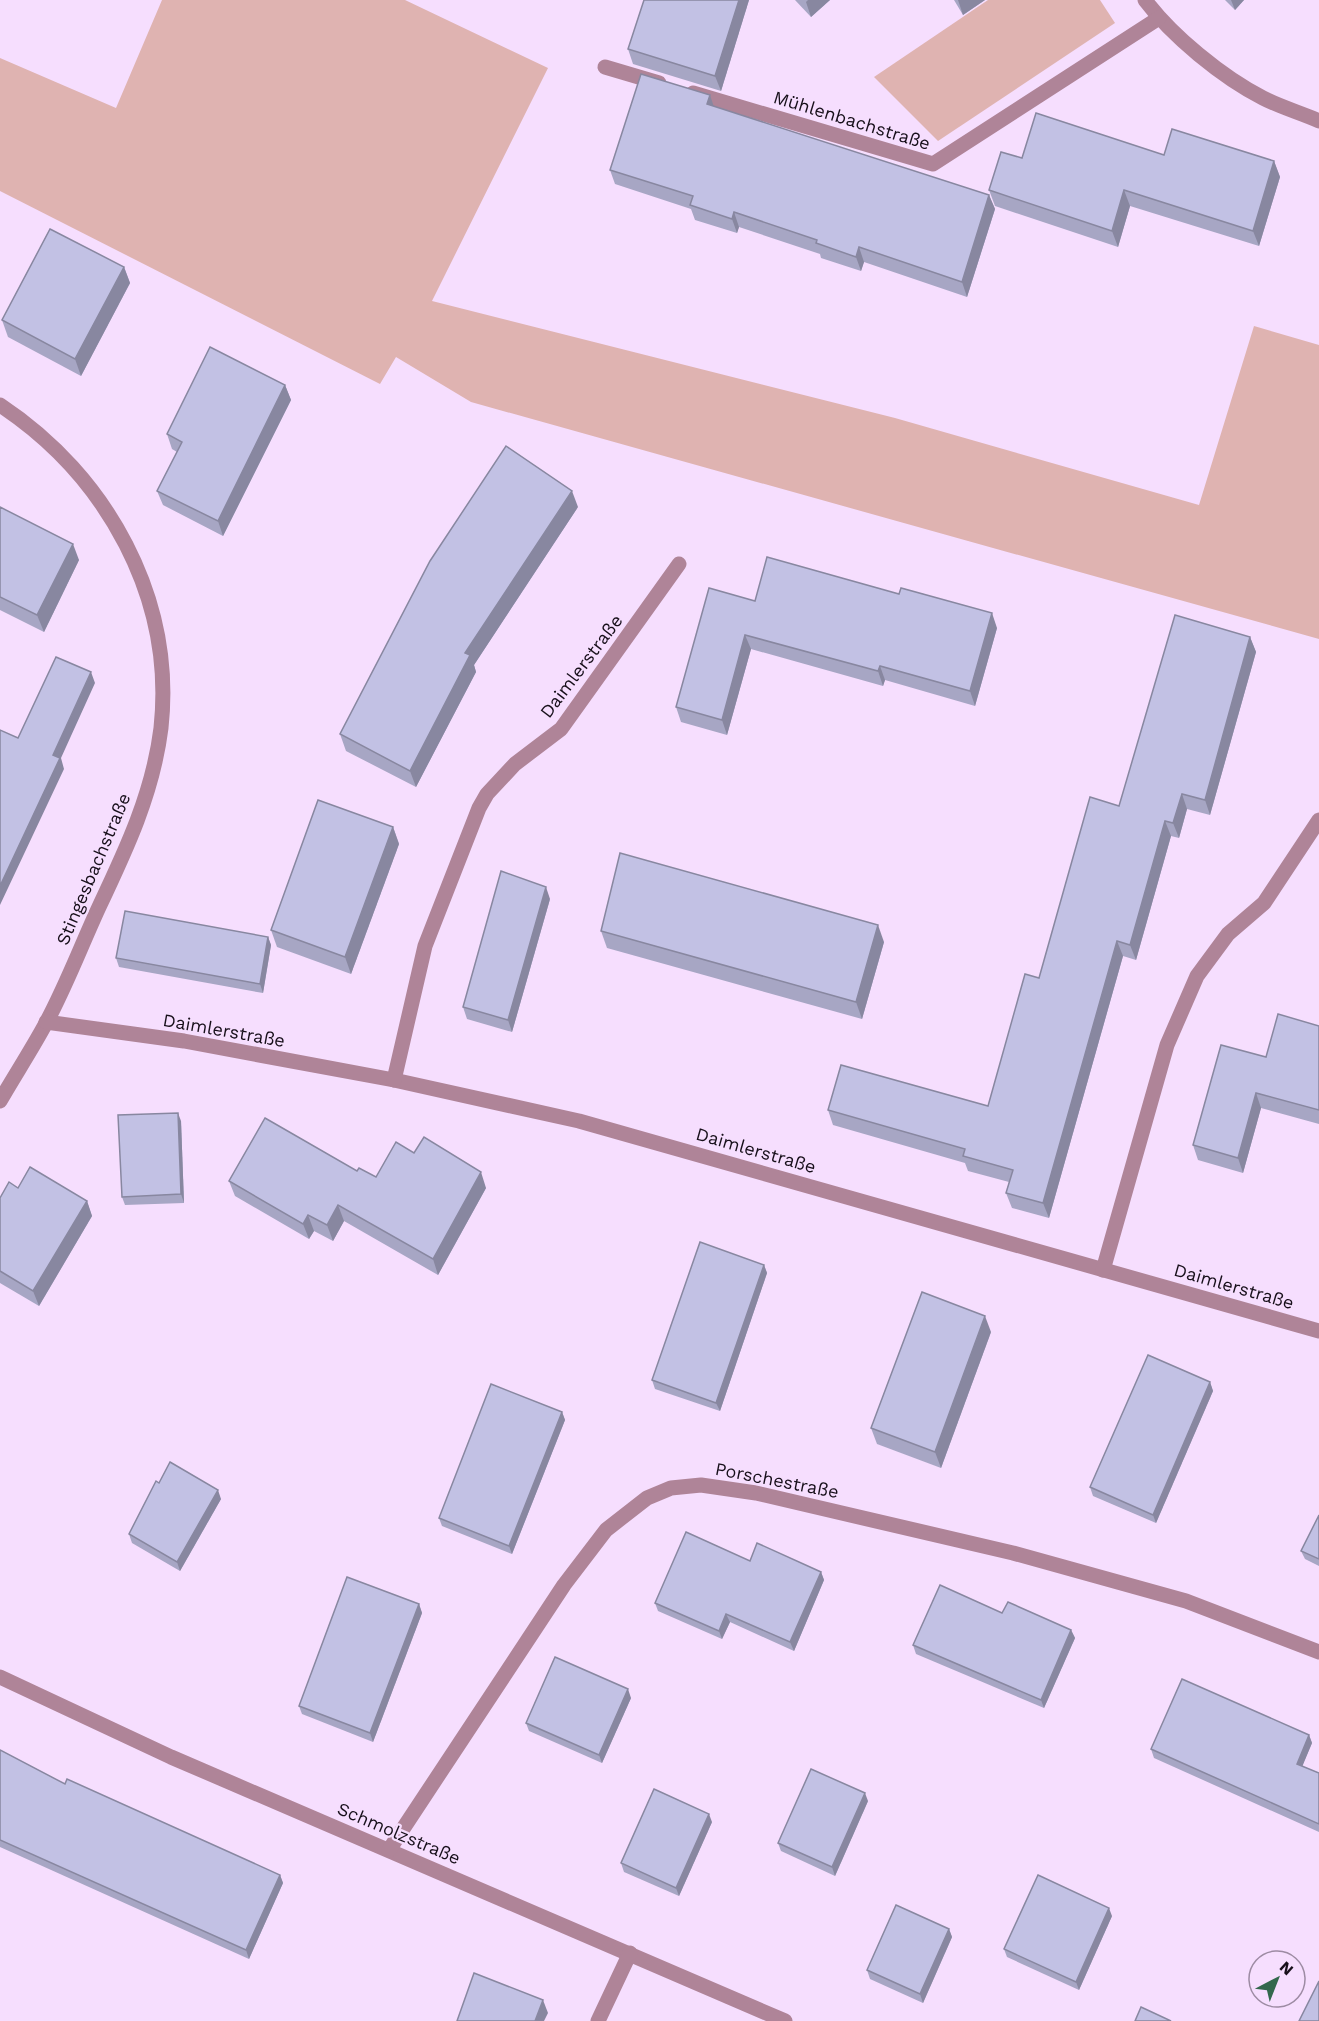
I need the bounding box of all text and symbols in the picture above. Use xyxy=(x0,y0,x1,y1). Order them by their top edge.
street label: Mühlenbachstraße xyxy=(771,86,933,154)
street label: Daimlerstraße xyxy=(535,610,627,722)
street label: Stingesbachstraße xyxy=(51,790,135,948)
street label: Daimlerstraße xyxy=(161,1009,287,1051)
street label: Daimlerstraße xyxy=(694,1123,818,1177)
street label: Daimlerstraße xyxy=(1172,1259,1296,1313)
street label: Porschestraße xyxy=(713,1458,841,1502)
street label: Schmolzstraße xyxy=(334,1798,464,1868)
north arrow xyxy=(1247,1949,1307,2009)
text: N xyxy=(1276,1957,1297,1979)

